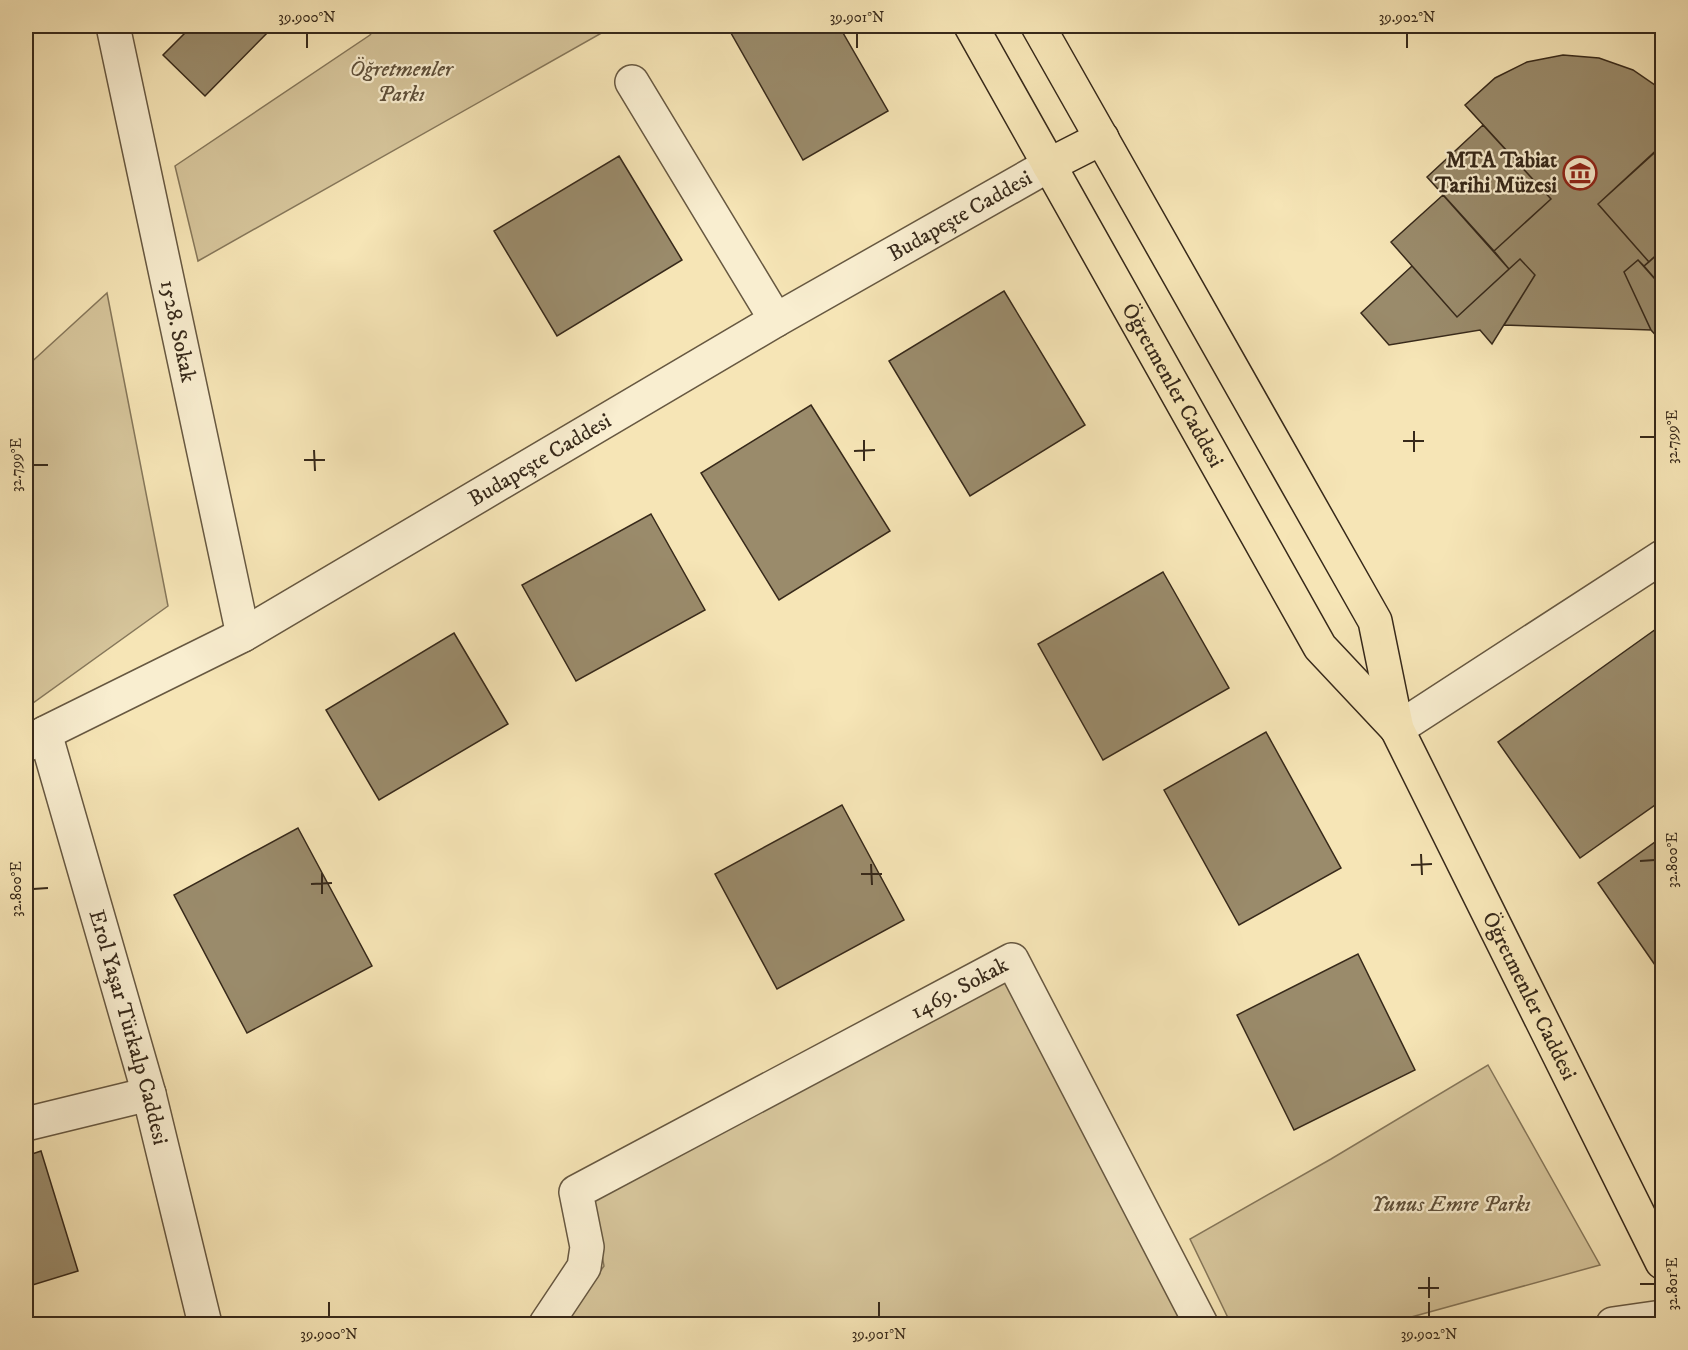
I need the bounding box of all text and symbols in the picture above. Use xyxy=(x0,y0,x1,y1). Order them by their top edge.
text: 39.900°N xyxy=(278,8,336,27)
text: 39.901°N xyxy=(830,8,884,27)
text: 39.902°N xyxy=(1379,8,1435,27)
park label: Öğretmenler Parkı xyxy=(350,56,455,108)
place label: MTA Tabiat Tarihi Müzesi xyxy=(1434,147,1557,199)
museum icon: MTA Tabiat Tarihi Müzesi xyxy=(1562,155,1598,191)
street label: Budapeşte Caddesi xyxy=(883,164,1037,267)
street label: 1528. Sokak xyxy=(154,277,202,385)
street label: Öğretmenler Caddesi xyxy=(1116,298,1230,472)
street label: Budapeşte Caddesi xyxy=(463,407,616,512)
text: 32.799°E xyxy=(1663,410,1682,464)
text: 32.799°E xyxy=(7,438,26,492)
text: 32.800°E xyxy=(1663,832,1682,888)
text: 32.800°E xyxy=(7,861,26,917)
street label: Erol Yaşar Türkalp Caddesi xyxy=(83,907,174,1148)
street label: Öğretmenler Caddesi xyxy=(1477,907,1583,1084)
street label: 1469. Sokak xyxy=(906,951,1013,1025)
park label: Yunus Emre Parkı xyxy=(1371,1191,1531,1218)
text: 32.801°E xyxy=(1663,1257,1682,1311)
text: 39.900°N xyxy=(300,1325,358,1344)
text: 39.901°N xyxy=(852,1325,906,1344)
text: 39.902°N xyxy=(1401,1325,1457,1344)

